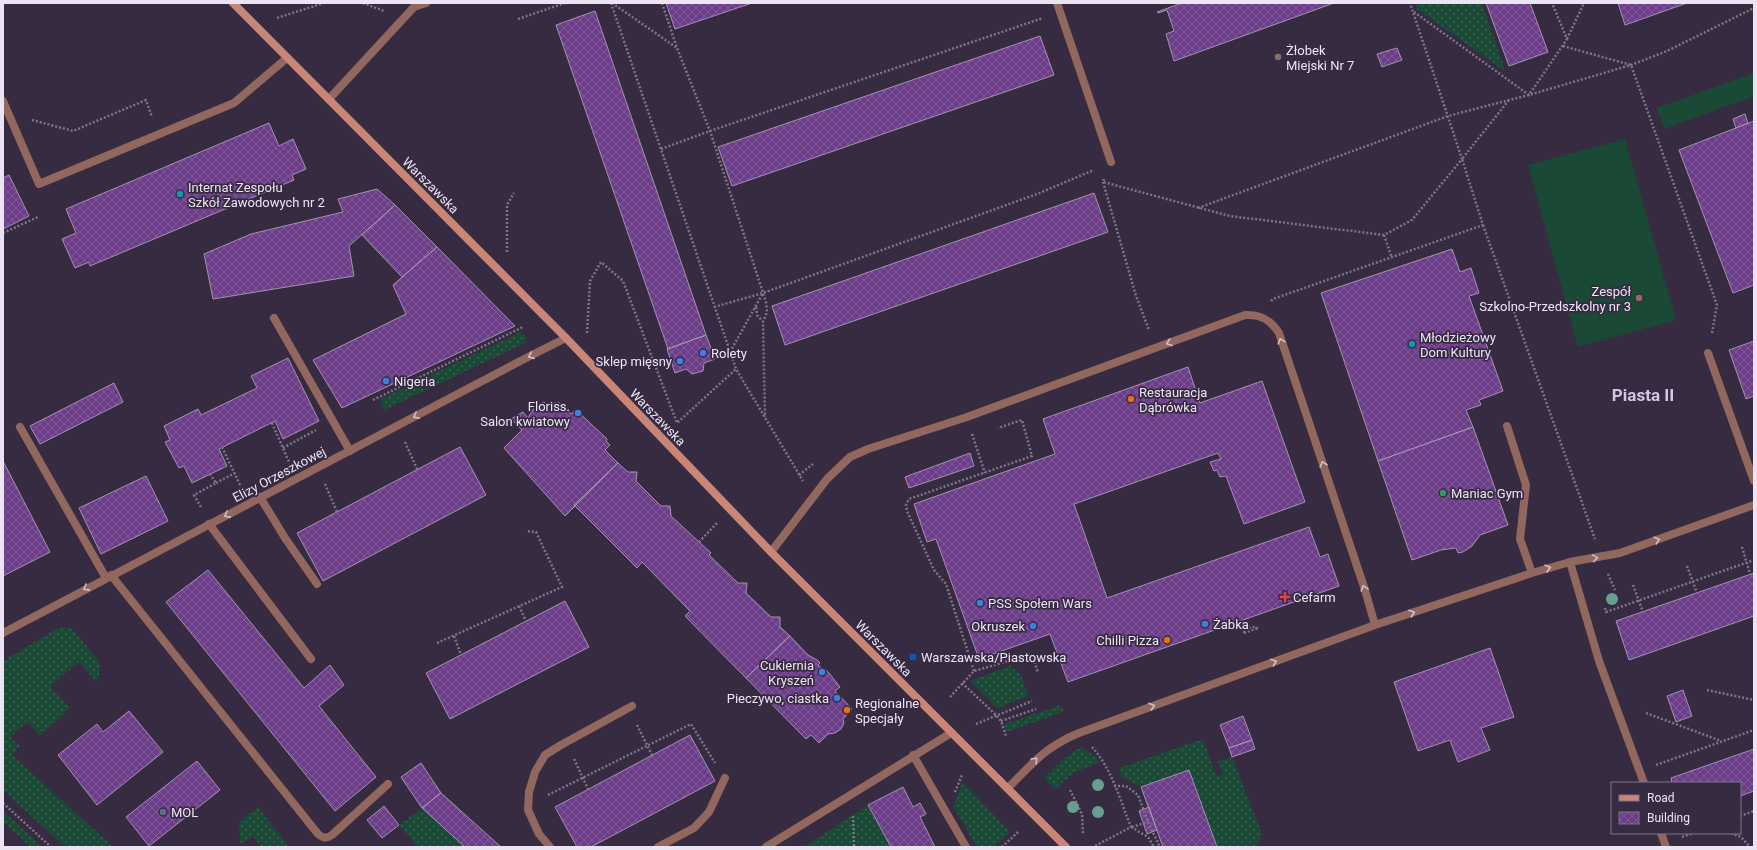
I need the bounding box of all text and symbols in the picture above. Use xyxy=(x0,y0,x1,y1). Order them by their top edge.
place label: Żłobek Miejski Nr 7 xyxy=(1286,43,1354,73)
marker: Żłobek Miejski Nr 7 xyxy=(1273,52,1283,62)
street label: Warszawska xyxy=(399,154,462,217)
place label: Internat Zespołu Szkół Zawodowych nr 2 xyxy=(188,180,325,210)
marker: Internat Zespołu Szkół Zawodowych nr 2 xyxy=(175,189,185,199)
place label: Zespół Szkolno-Przedszkolny nr 3 xyxy=(1479,284,1631,314)
marker: Zespół Szkolno-Przedszkolny nr 3 xyxy=(1634,293,1644,303)
place label: Młodzieżowy Dom Kultury xyxy=(1420,330,1496,360)
one-way arrow xyxy=(1166,338,1173,346)
one-way arrow xyxy=(1278,338,1286,345)
marker: Młodzieżowy Dom Kultury xyxy=(1407,339,1417,349)
place label: Rolety xyxy=(711,346,747,361)
marker: Rolety xyxy=(698,348,708,358)
one-way arrow xyxy=(528,351,536,359)
place label: Sklep mięsny xyxy=(596,354,672,369)
marker: Sklep mięsny xyxy=(675,356,685,366)
place label: Nigeria xyxy=(394,374,435,389)
marker: Nigeria xyxy=(381,376,391,386)
place label: Restauracja Dąbrówka xyxy=(1139,385,1207,415)
district label: Piasta II xyxy=(1612,385,1674,405)
street label: Warszawska xyxy=(627,386,688,449)
marker: Restauracja Dąbrówka xyxy=(1126,394,1136,404)
place label: Floriss. Salon kwiatowy xyxy=(480,399,570,429)
marker: Floriss. Salon kwiatowy xyxy=(573,408,583,418)
one-way arrow xyxy=(413,412,421,419)
street label: Elizy Orzeszkowej xyxy=(230,444,328,505)
one-way arrow xyxy=(1319,461,1327,468)
place label: Maniac Gym xyxy=(1451,486,1523,501)
marker: Maniac Gym xyxy=(1438,488,1448,498)
one-way arrow xyxy=(223,510,231,518)
one-way arrow xyxy=(1654,536,1661,545)
one-way arrow xyxy=(1592,554,1598,563)
one-way arrow xyxy=(1545,564,1552,573)
one-way arrow xyxy=(83,583,91,591)
one-way arrow xyxy=(1360,584,1369,591)
place label: Cefarm xyxy=(1293,590,1336,605)
marker: Cefarm xyxy=(1280,592,1290,602)
place label: PSS Społem Wars xyxy=(988,596,1092,611)
marker: PSS Społem Wars xyxy=(975,598,985,608)
one-way arrow xyxy=(1408,609,1415,618)
street label: Warszawska xyxy=(852,617,915,680)
place label: Żabka xyxy=(1213,617,1249,632)
place label: Okruszek xyxy=(971,619,1025,634)
marker: Żabka xyxy=(1200,619,1210,629)
marker: Okruszek xyxy=(1028,621,1038,631)
place label: Chilli Pizza xyxy=(1096,633,1159,648)
marker: Chilli Pizza xyxy=(1162,635,1172,645)
place label: Warszawska/Piastowska xyxy=(921,650,1066,665)
marker: Warszawska/Piastowska xyxy=(908,652,918,662)
place label: Cukiernia Kryszeń xyxy=(760,658,814,688)
one-way arrow xyxy=(1271,658,1278,667)
marker: Cukiernia Kryszeń xyxy=(817,667,827,677)
place label: Pieczywo, ciastka xyxy=(727,691,829,706)
marker: Pieczywo, ciastka xyxy=(832,693,842,703)
place label: Regionalne Specjały xyxy=(855,696,919,726)
one-way arrow xyxy=(1149,703,1156,711)
marker: Regionalne Specjały xyxy=(842,705,852,715)
one-way arrow xyxy=(1030,757,1038,765)
legend xyxy=(1611,782,1741,834)
text: Road xyxy=(1647,791,1675,805)
place label: MOL xyxy=(171,805,198,820)
marker: MOL xyxy=(158,807,168,817)
text: Building xyxy=(1647,811,1690,825)

